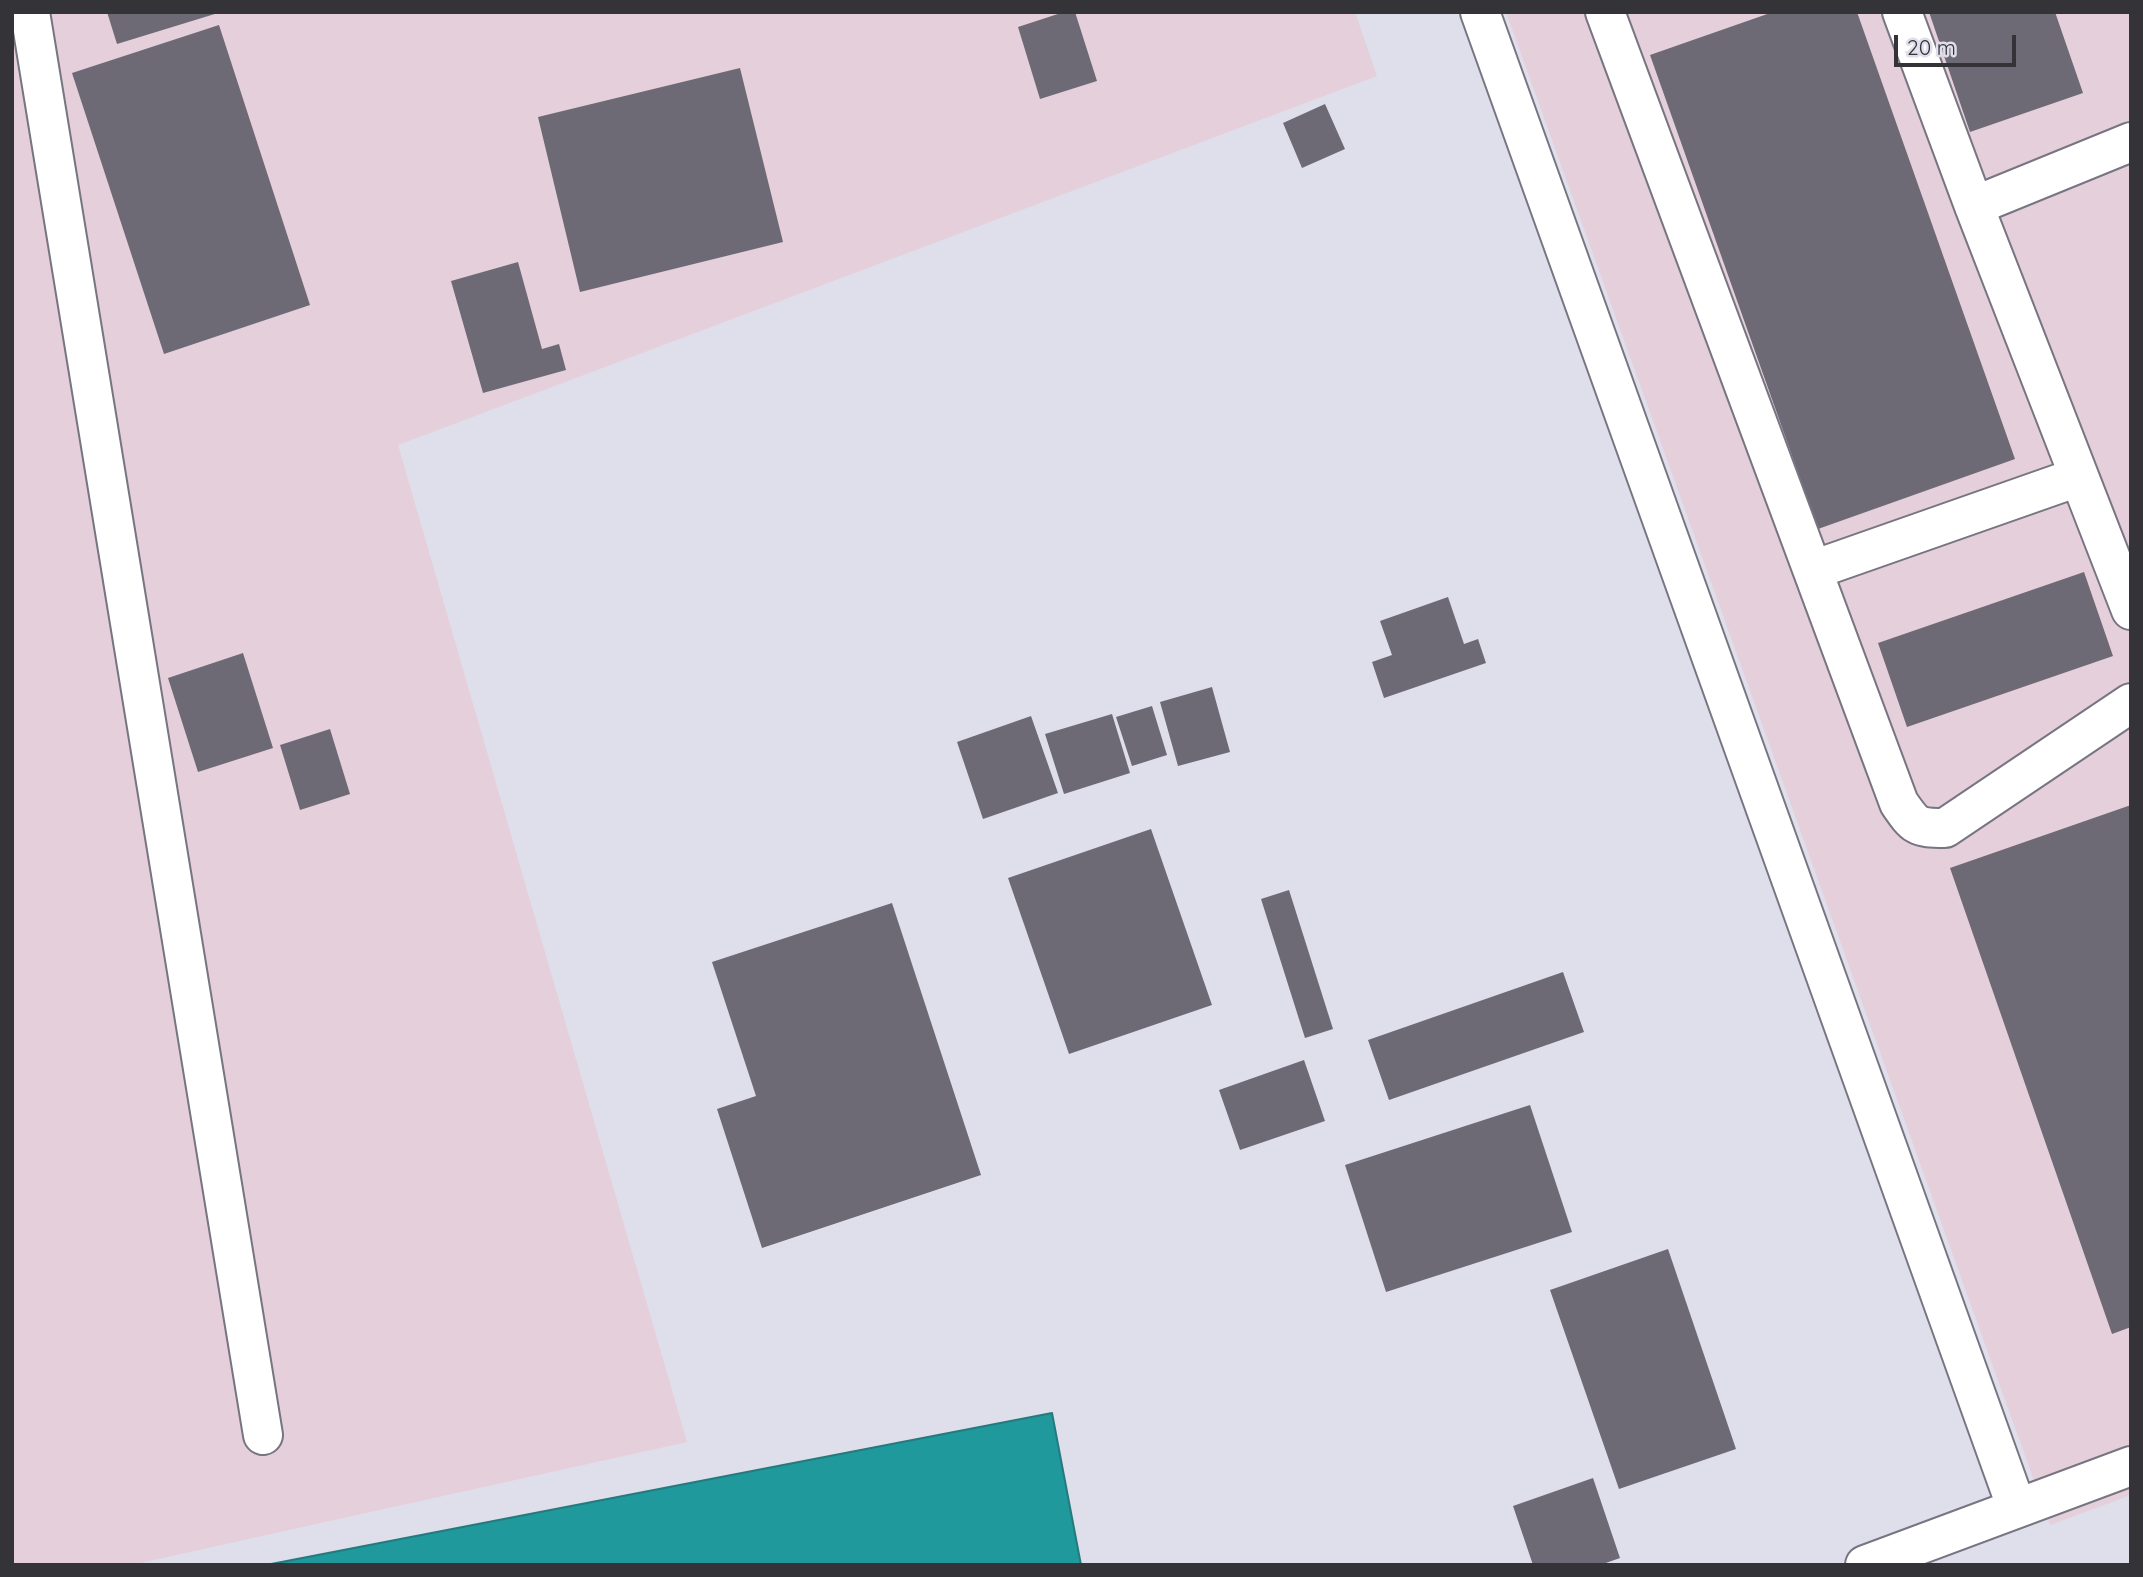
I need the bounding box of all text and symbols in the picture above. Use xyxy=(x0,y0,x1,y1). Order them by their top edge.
scale bar xyxy=(1898,21,2021,65)
text: 20 m xyxy=(1907,34,1956,60)

